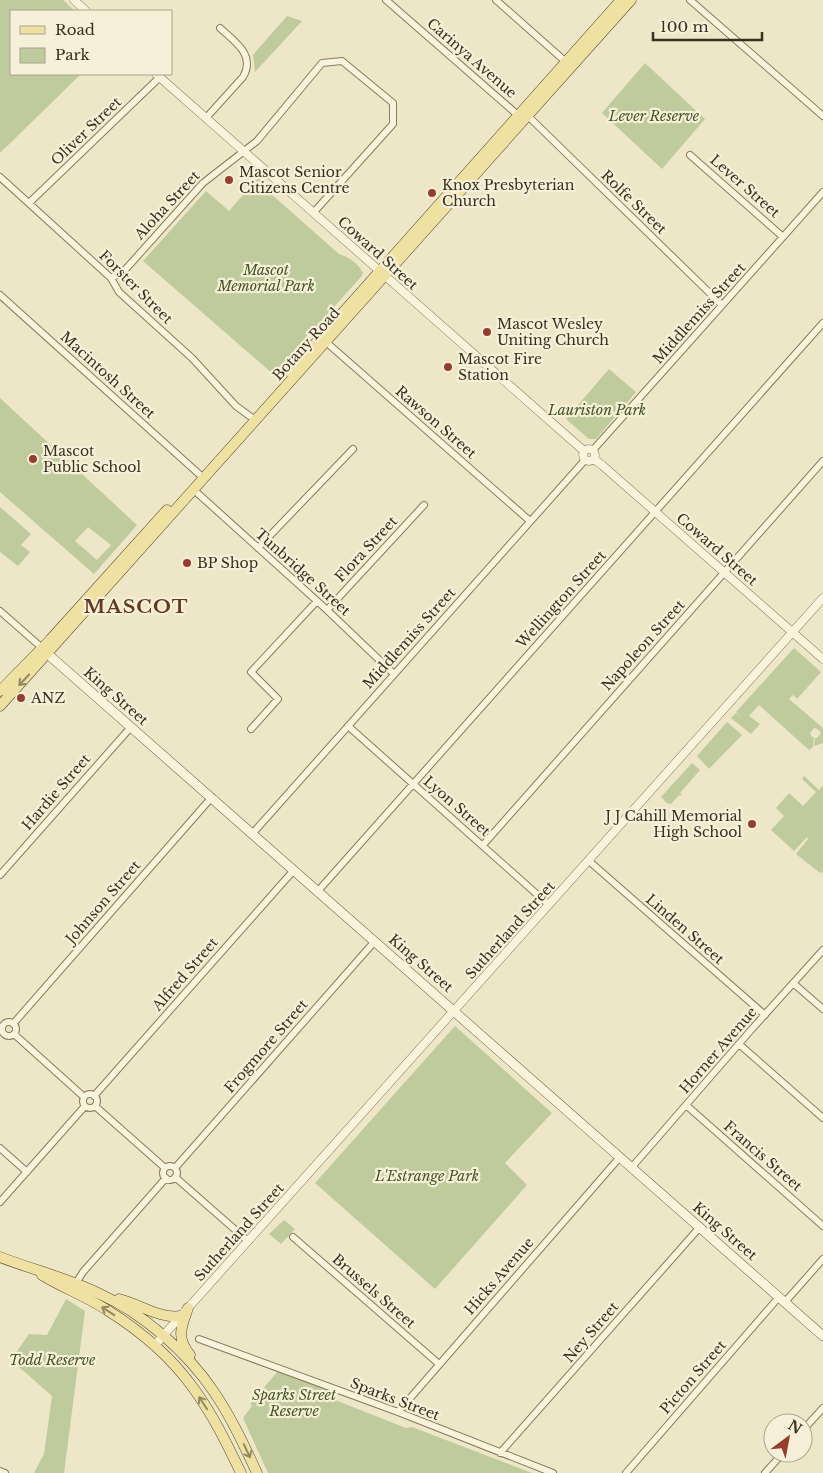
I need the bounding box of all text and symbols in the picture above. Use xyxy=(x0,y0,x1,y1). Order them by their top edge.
legend xyxy=(10,10,172,75)
scale bar xyxy=(653,10,762,42)
street label: Carinya Avenue xyxy=(423,14,521,102)
text: 100 m xyxy=(660,17,709,36)
text: Road xyxy=(55,20,95,39)
text: Park xyxy=(55,45,91,64)
street label: Oliver Street xyxy=(47,92,125,169)
park label: Lever Reserve xyxy=(608,107,700,125)
street label: Lever Street xyxy=(706,151,784,222)
place label: Mascot Senior Citizens Centre xyxy=(239,163,350,197)
street label: Aloha Street xyxy=(130,166,204,244)
street label: Rolfe Street xyxy=(597,166,671,238)
marker: Mascot Senior Citizens Centre xyxy=(223,174,235,186)
place label: Knox Presbyterian Church xyxy=(442,176,575,210)
marker: Knox Presbyterian Church xyxy=(426,187,438,199)
street label: Coward Street xyxy=(334,212,422,294)
street label: Forster Street xyxy=(95,246,177,328)
street label: Middlemiss Street xyxy=(649,258,750,367)
park label: Mascot Memorial Park xyxy=(216,261,315,295)
street label: Botany Road xyxy=(268,303,344,384)
place label: Mascot Wesley Uniting Church xyxy=(497,315,609,349)
marker: Mascot Wesley Uniting Church xyxy=(481,326,493,338)
street label: Macintosh Street xyxy=(57,328,160,423)
place label: Mascot Fire Station xyxy=(458,350,542,384)
marker: Mascot Fire Station xyxy=(442,361,454,373)
street label: Rawson Street xyxy=(392,382,481,463)
park label: Lauriston Park xyxy=(547,401,646,419)
place label: Mascot Public School xyxy=(43,442,141,476)
marker: Mascot Public School xyxy=(27,453,39,465)
street label: Coward Street xyxy=(673,509,762,590)
street label: Flora Street xyxy=(331,512,402,586)
street label: Tunbridge Street xyxy=(252,524,355,620)
street label: Wellington Street xyxy=(512,546,610,652)
place label: BP Shop xyxy=(197,554,258,572)
marker: BP Shop xyxy=(181,557,193,569)
street label: Middlemiss Street xyxy=(359,583,460,692)
district label: MASCOT xyxy=(84,595,188,618)
street label: Napoleon Street xyxy=(597,595,689,694)
street label: King Street xyxy=(80,663,153,729)
one-way arrow xyxy=(18,673,30,686)
place label: ANZ xyxy=(30,689,65,707)
marker: ANZ xyxy=(15,692,27,704)
street label: Hardie Street xyxy=(18,749,95,834)
street label: Lyon Street xyxy=(420,772,495,840)
place label: J J Cahill Memorial High School xyxy=(604,807,742,841)
marker: J J Cahill Memorial High School xyxy=(746,818,758,830)
street label: Johnson Street xyxy=(60,856,145,949)
street label: Sutherland Street xyxy=(461,877,559,983)
street label: Linden Street xyxy=(642,890,728,968)
street label: King Street xyxy=(385,930,458,996)
street label: Alfred Street xyxy=(148,933,222,1015)
street label: Frogmore Street xyxy=(220,995,312,1097)
street label: Horner Avenue xyxy=(675,1003,761,1097)
street label: Francis Street xyxy=(720,1117,806,1195)
park label: L'Estrange Park xyxy=(374,1167,479,1185)
street label: Sutherland Street xyxy=(190,1179,288,1285)
street label: King Street xyxy=(689,1198,762,1264)
street label: Hicks Avenue xyxy=(460,1233,538,1319)
street label: Brussels Street xyxy=(329,1250,420,1333)
street label: Ney Street xyxy=(560,1297,623,1366)
one-way arrow xyxy=(102,1306,116,1316)
street label: Picton Street xyxy=(656,1336,730,1418)
park label: Todd Reserve xyxy=(9,1351,96,1369)
street label: Sparks Street xyxy=(348,1374,443,1424)
park label: Sparks Street Reserve xyxy=(252,1386,337,1420)
one-way arrow xyxy=(198,1396,208,1410)
north arrow xyxy=(763,1413,813,1463)
text: N xyxy=(785,1416,805,1438)
one-way arrow xyxy=(242,1443,252,1458)

